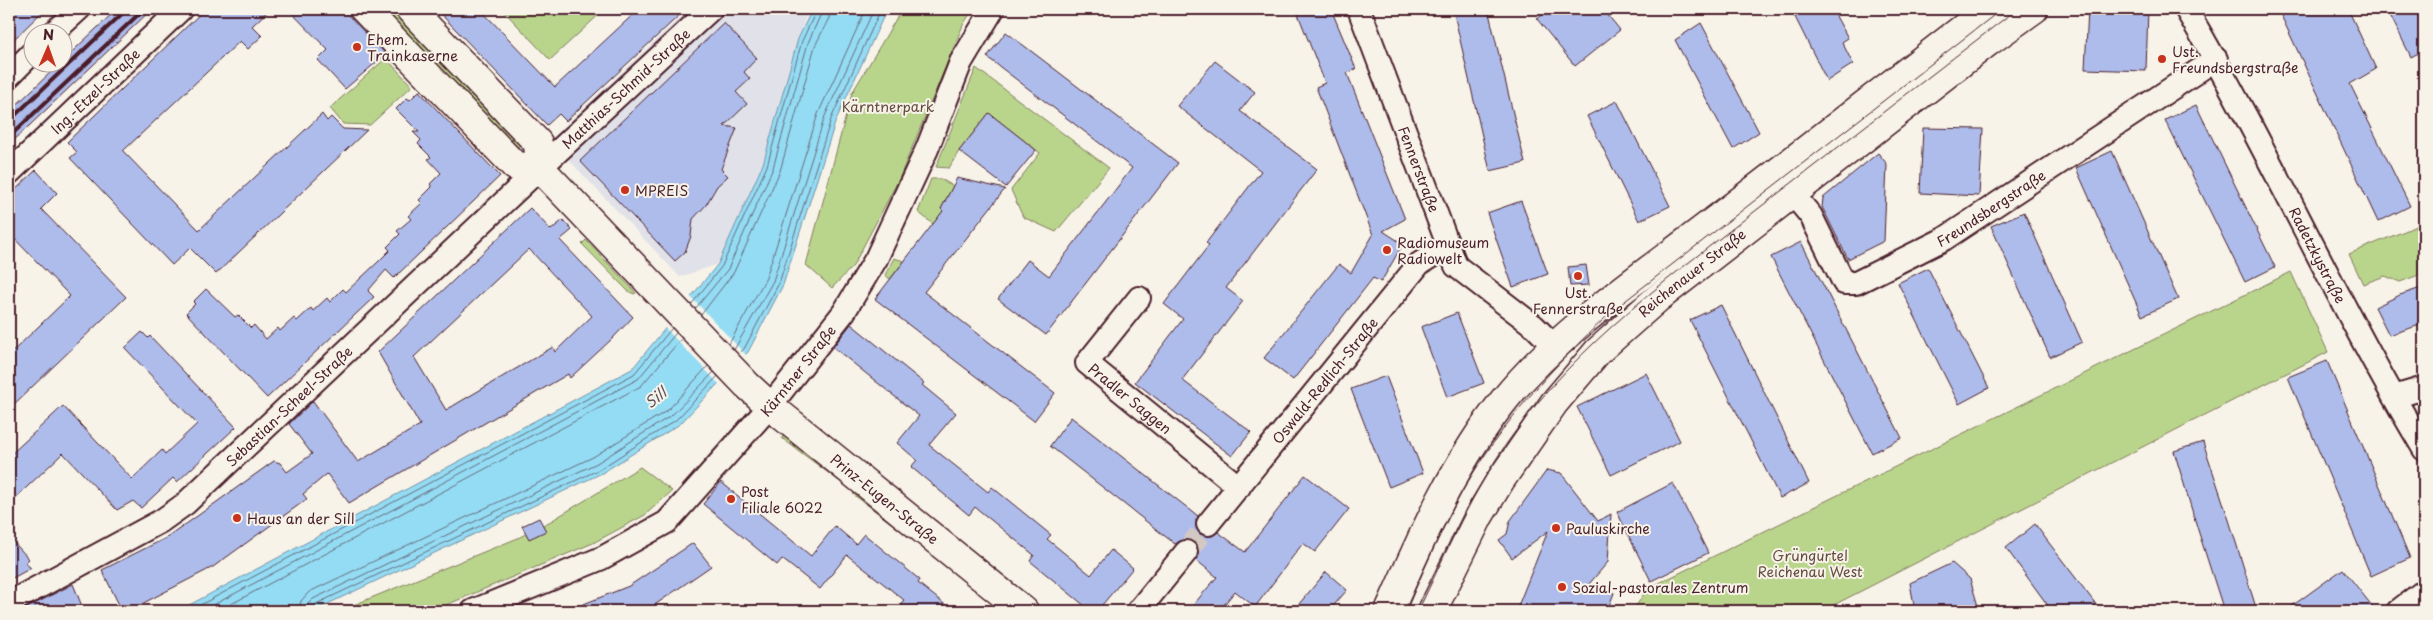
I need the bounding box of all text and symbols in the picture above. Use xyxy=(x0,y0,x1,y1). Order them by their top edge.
north arrow xyxy=(22,22,72,72)
street label: Matthias-Schmid-Straße xyxy=(557,23,695,153)
text: N xyxy=(43,24,54,45)
place label: Ehem. Trainkaserne xyxy=(367,29,458,66)
marker: Ehem. Trainkaserne xyxy=(351,41,363,53)
place label: Ust. Freundsbergstraße xyxy=(2172,41,2298,78)
street label: Ing.-Etzel-Straße xyxy=(46,43,144,138)
marker: Ust. Freundsbergstraße xyxy=(2156,53,2168,65)
park label: Kärntnerpark xyxy=(842,96,935,117)
street label: Fennerstraße xyxy=(1394,123,1445,215)
street label: Freundsbergstraße xyxy=(1933,164,2049,252)
place label: MPREIS xyxy=(635,180,688,201)
marker: MPREIS xyxy=(619,184,631,196)
street label: Radetzkystraße xyxy=(2284,203,2351,307)
street label: Reichenauer Straße xyxy=(1633,223,1750,322)
place label: Radiomuseum Radiowelt xyxy=(1397,232,1489,269)
marker: Radiomuseum Radiowelt xyxy=(1381,244,1393,256)
marker: Ust. Fennerstraße xyxy=(1572,270,1584,282)
place label: Ust. Fennerstraße xyxy=(1533,282,1623,319)
street label: Oswald-Redlich-Straße xyxy=(1267,313,1382,448)
street label: Kärntner Straße xyxy=(755,320,840,421)
street label: Sebastian-Scheel-Straße xyxy=(221,341,357,471)
street label: Pradler Saggen xyxy=(1084,358,1176,439)
water label: Sill xyxy=(639,379,673,413)
street label: Prinz-Eugen-Straße xyxy=(826,449,943,549)
place label: Post Filiale 6022 xyxy=(741,481,823,518)
marker: Post Filiale 6022 xyxy=(725,493,737,505)
place label: Haus an der Sill xyxy=(247,508,354,529)
marker: Haus an der Sill xyxy=(231,512,243,524)
place label: Pauluskirche xyxy=(1566,518,1650,539)
marker: Pauluskirche xyxy=(1550,522,1562,534)
park label: Grüngürtel Reichenau West xyxy=(1757,545,1863,582)
place label: Sozial-pastorales Zentrum xyxy=(1572,577,1749,598)
marker: Sozial-pastorales Zentrum xyxy=(1556,581,1568,593)

